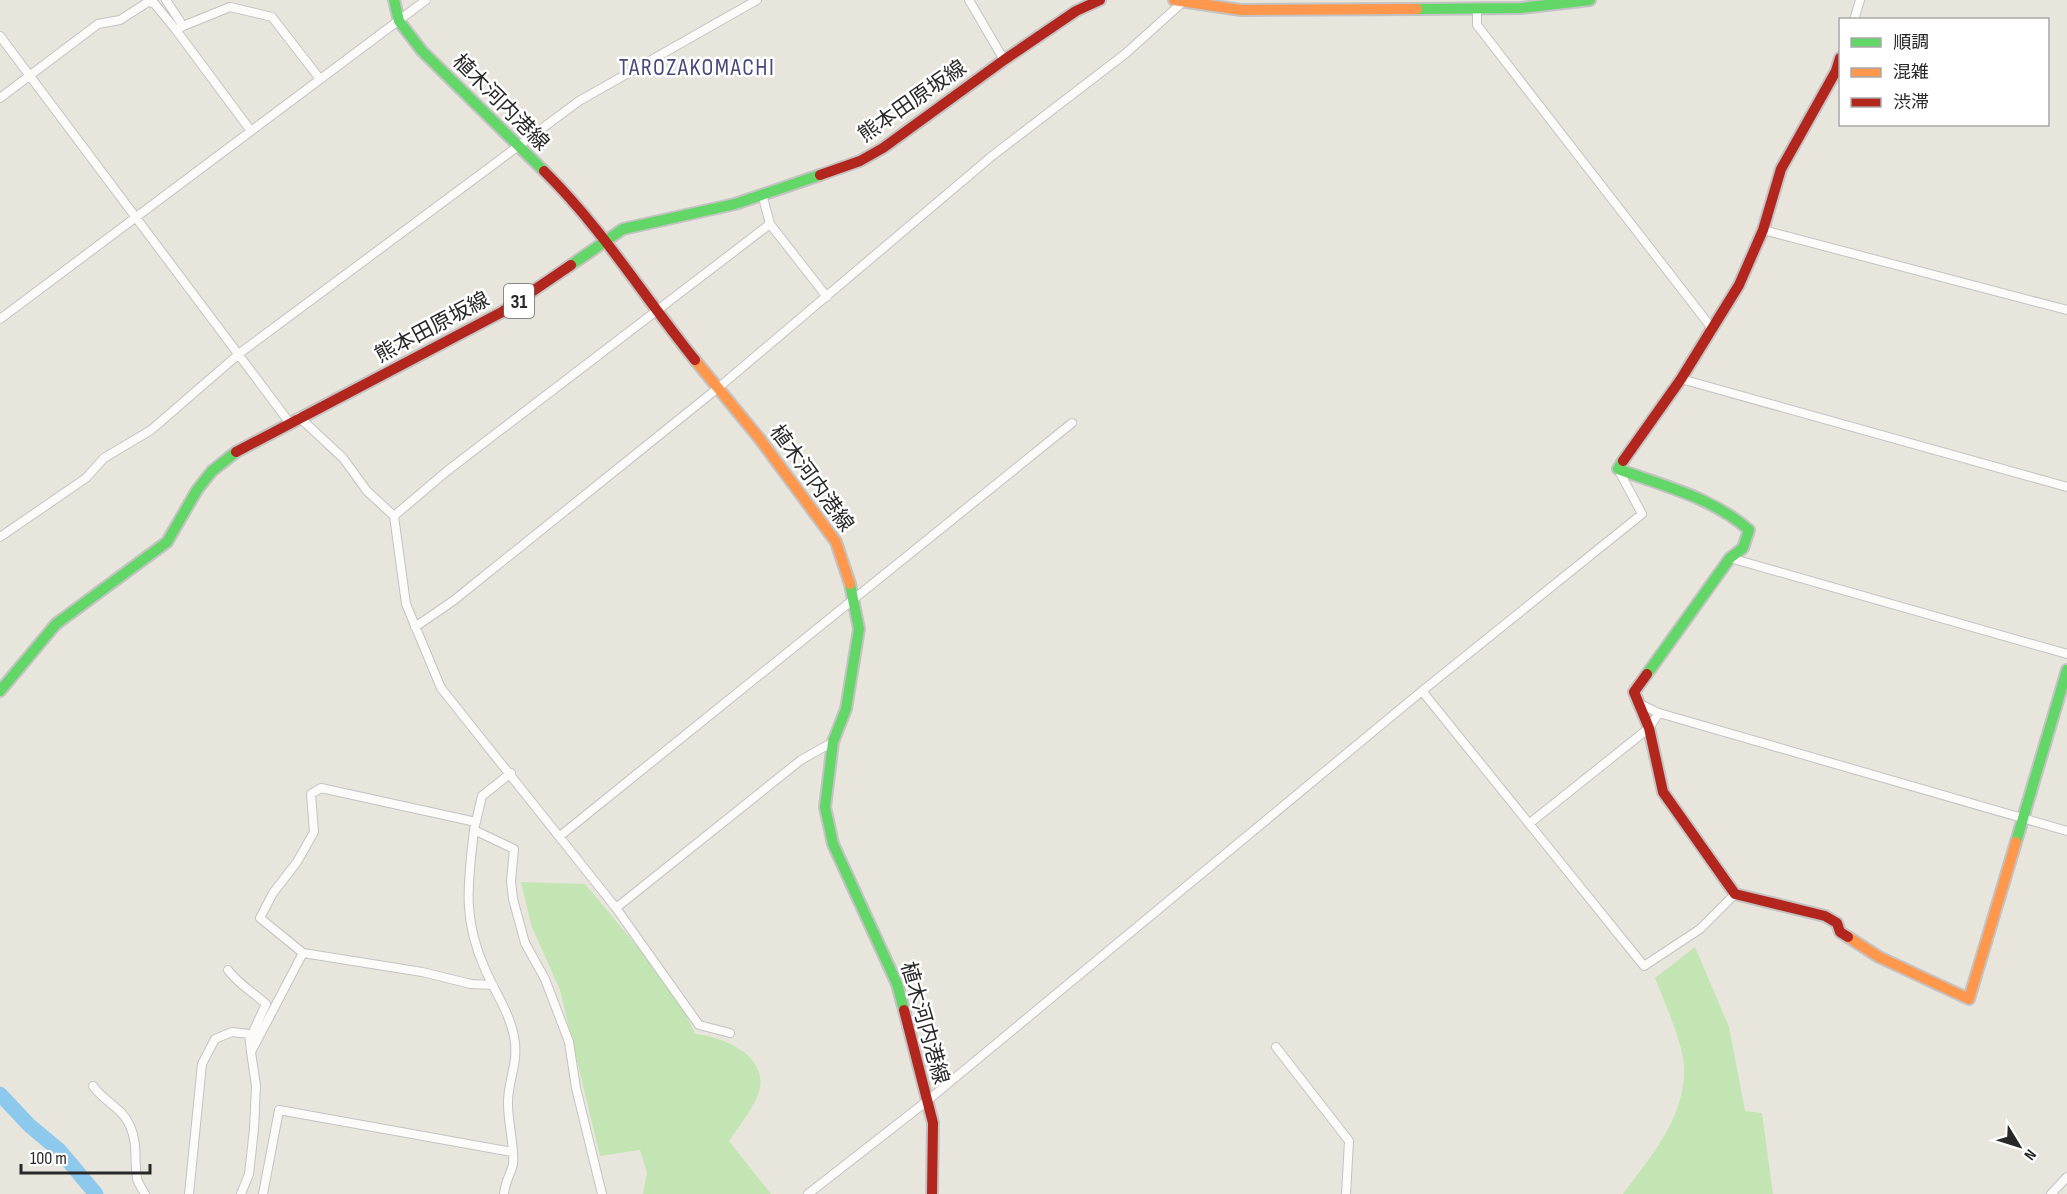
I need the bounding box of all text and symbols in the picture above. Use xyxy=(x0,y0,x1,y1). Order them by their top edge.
legend xyxy=(1839,18,2049,126)
text: 順調 xyxy=(1893,32,1929,53)
street label: 植木河内港線 xyxy=(447,49,554,156)
district label: TAROZAKOMACHI xyxy=(619,53,775,82)
street label: 熊本田原坂線 xyxy=(854,55,971,148)
text: 混雑 xyxy=(1893,62,1929,83)
text: 渋滞 xyxy=(1893,92,1929,113)
road number: 31 xyxy=(504,284,534,318)
street label: 熊本田原坂線 xyxy=(371,287,494,368)
street label: 植木河内港線 xyxy=(764,420,859,537)
street label: 植木河内港線 xyxy=(895,959,954,1087)
north arrow xyxy=(1989,1116,2049,1176)
scale bar xyxy=(21,1137,150,1175)
text: N xyxy=(2020,1145,2040,1164)
text: 100 m xyxy=(30,1148,67,1169)

